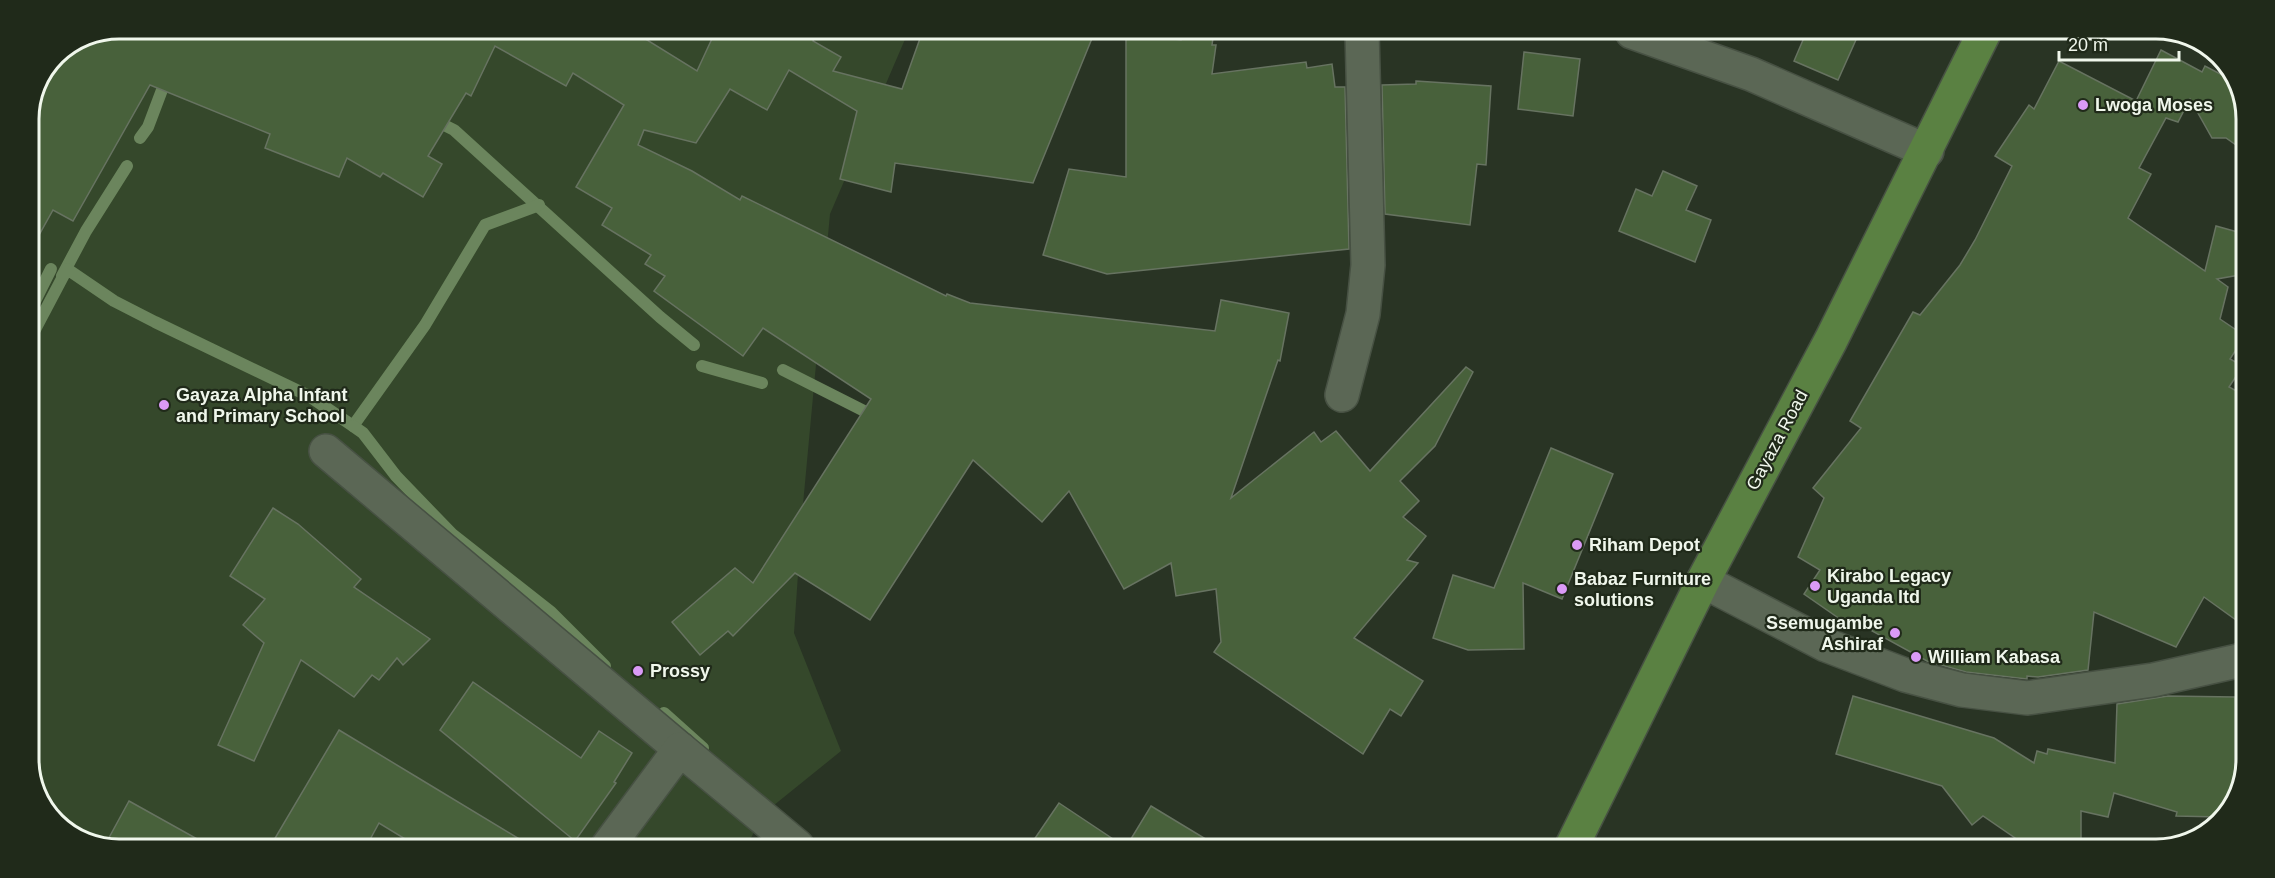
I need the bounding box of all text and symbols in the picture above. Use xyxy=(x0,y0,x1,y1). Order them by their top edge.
scale bar xyxy=(2059,24,2179,62)
text: 20 m xyxy=(2068,35,2108,55)
place label: Lwoga Moses xyxy=(2095,95,2213,115)
marker: Lwoga Moses xyxy=(2076,98,2090,112)
place label: Gayaza Alpha Infant and Primary School xyxy=(176,385,347,426)
street label: Gayaza Road xyxy=(1742,387,1812,493)
marker: Gayaza Alpha Infant and Primary School xyxy=(157,398,171,412)
place label: Riham Depot xyxy=(1589,535,1700,555)
marker: Riham Depot xyxy=(1570,538,1584,552)
place label: Kirabo Legacy Uganda ltd xyxy=(1827,566,1951,607)
place label: Babaz Furniture solutions xyxy=(1574,569,1711,610)
marker: Kirabo Legacy Uganda ltd xyxy=(1808,579,1822,593)
marker: Babaz Furniture solutions xyxy=(1555,582,1569,596)
place label: Ssemugambe Ashiraf xyxy=(1766,613,1884,654)
marker: Ssemugambe Ashiraf xyxy=(1888,626,1902,640)
place label: William Kabasa xyxy=(1928,647,2061,667)
marker: William Kabasa xyxy=(1909,650,1923,664)
place label: Prossy xyxy=(650,661,710,681)
marker: Prossy xyxy=(631,664,645,678)

